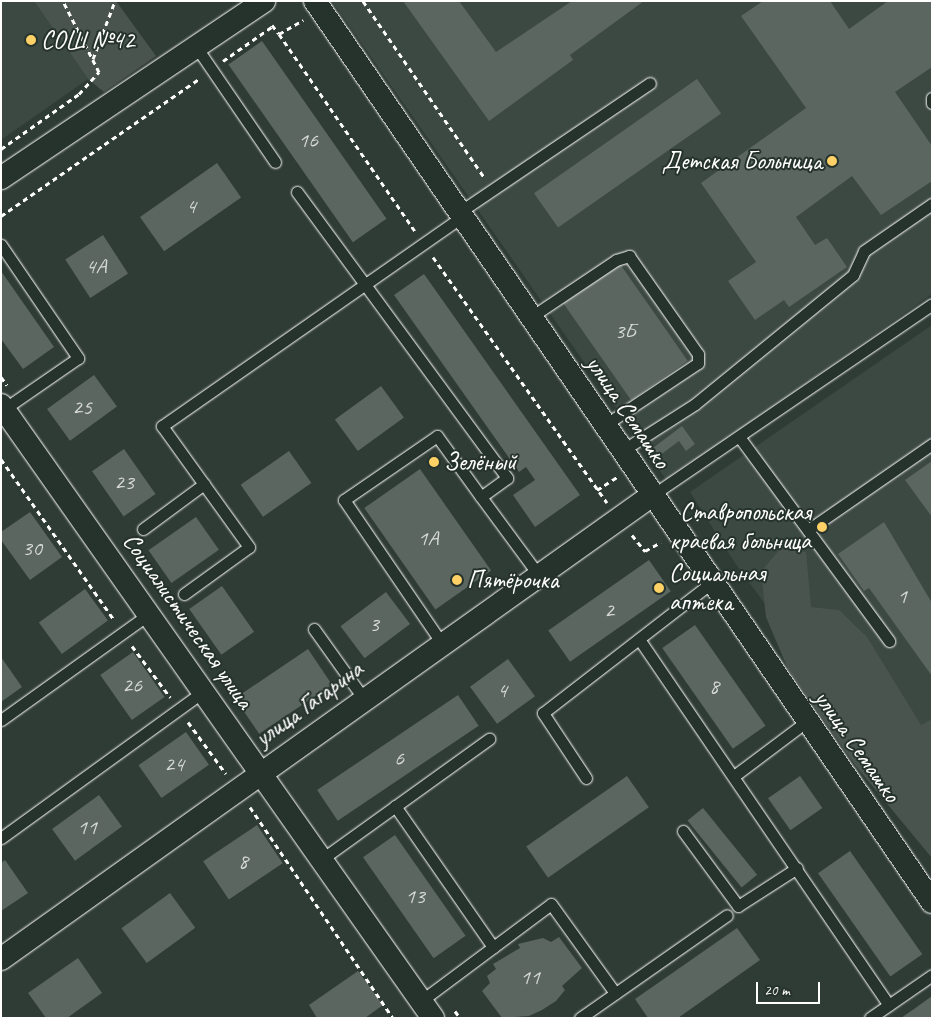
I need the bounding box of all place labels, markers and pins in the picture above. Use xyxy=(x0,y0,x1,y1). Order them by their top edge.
place label: СОШ №42 xyxy=(41,25,134,55)
marker: СОШ №42 xyxy=(25,34,37,46)
place label: Детская Больница xyxy=(662,146,822,176)
marker: Детская Больница xyxy=(826,155,838,167)
place label: Зелёный xyxy=(444,447,516,477)
marker: Зелёный xyxy=(428,456,440,468)
place label: Ставропольская краевая больница xyxy=(668,498,811,557)
marker: Ставропольская краевая больница xyxy=(815,520,829,534)
place label: Социальная аптека xyxy=(669,559,765,618)
place label: Пятёрочка xyxy=(467,565,559,595)
marker: Пятёрочка xyxy=(451,574,463,586)
marker: Социальная аптека xyxy=(653,582,665,594)

